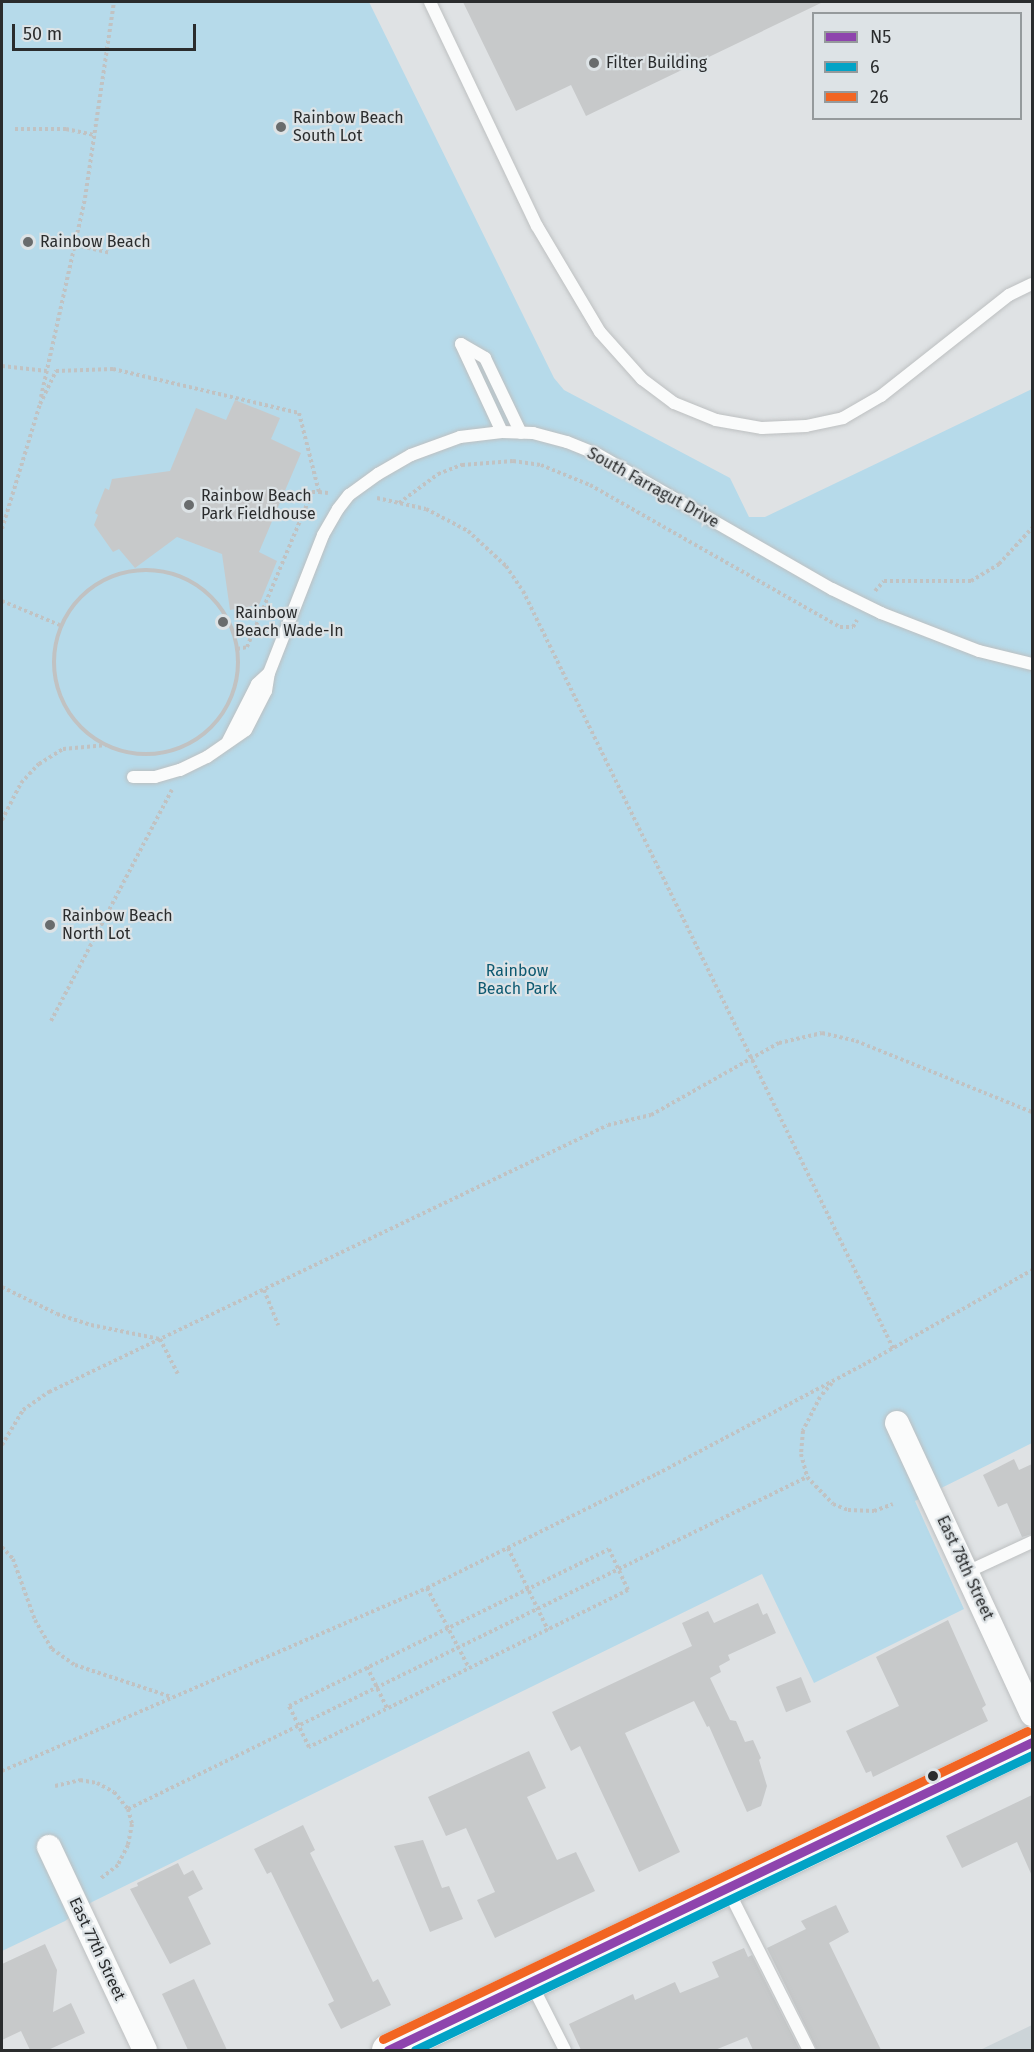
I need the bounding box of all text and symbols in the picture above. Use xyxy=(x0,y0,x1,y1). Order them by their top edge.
scale bar xyxy=(15,12,200,50)
legend xyxy=(812,12,1022,120)
text: 50 m xyxy=(23,23,62,45)
text: N5 xyxy=(870,26,891,48)
place label: Filter Building xyxy=(606,53,707,73)
marker: Filter Building xyxy=(587,56,601,70)
text: 6 xyxy=(870,56,880,78)
text: 26 xyxy=(870,86,889,108)
place label: Rainbow Beach South Lot xyxy=(293,108,404,146)
marker: Rainbow Beach South Lot xyxy=(274,120,288,134)
place label: Rainbow Beach xyxy=(40,232,151,252)
marker: Rainbow Beach xyxy=(21,235,35,249)
street label: South Farragut Drive xyxy=(584,444,722,532)
place label: Rainbow Beach Park Fieldhouse xyxy=(201,486,316,524)
marker: Rainbow Beach Park Fieldhouse xyxy=(182,498,196,512)
place label: Rainbow Beach Wade-In xyxy=(235,603,344,641)
marker: Rainbow Beach Wade-In xyxy=(216,615,230,629)
place label: Rainbow Beach North Lot xyxy=(62,906,173,944)
marker: Rainbow Beach North Lot xyxy=(43,918,57,932)
park label: Rainbow Beach Park xyxy=(477,961,557,999)
street label: East 78th Street xyxy=(932,1513,998,1623)
unlabelled marker xyxy=(927,1770,939,1782)
street label: East 77th Street xyxy=(65,1894,129,2004)

